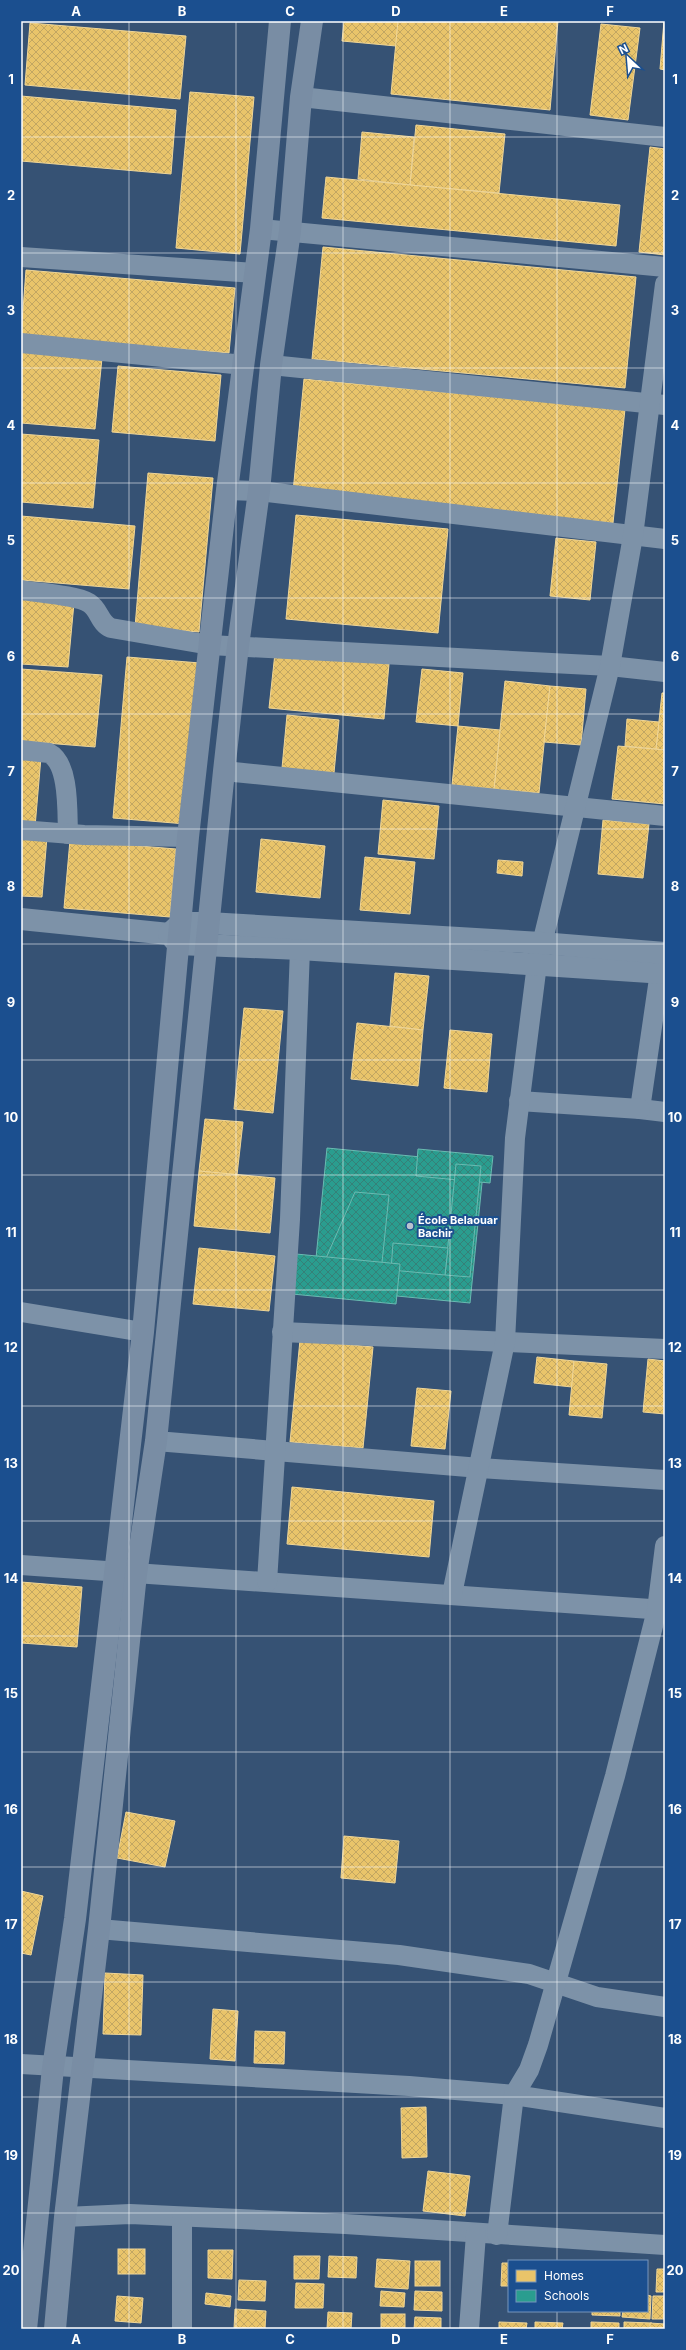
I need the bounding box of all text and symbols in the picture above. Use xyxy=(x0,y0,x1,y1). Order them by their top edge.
text: A xyxy=(71,3,81,19)
text: B xyxy=(178,3,187,19)
text: C xyxy=(285,3,295,19)
text: D xyxy=(391,3,401,19)
text: E xyxy=(500,3,508,19)
text: F xyxy=(606,3,614,19)
north arrow xyxy=(608,38,648,78)
text: N xyxy=(617,41,630,57)
text: 1 xyxy=(8,71,14,87)
text: 1 xyxy=(672,71,678,87)
text: 2 xyxy=(7,187,15,203)
text: 2 xyxy=(671,187,679,203)
text: 3 xyxy=(7,302,15,318)
text: 3 xyxy=(671,302,679,318)
text: 4 xyxy=(7,417,16,433)
text: 4 xyxy=(671,417,680,433)
text: 5 xyxy=(7,532,15,548)
text: 5 xyxy=(671,532,679,548)
text: 6 xyxy=(7,648,15,664)
text: 6 xyxy=(671,648,679,664)
text: 7 xyxy=(7,763,15,779)
text: 7 xyxy=(671,763,679,779)
text: 8 xyxy=(7,878,15,894)
text: 8 xyxy=(671,878,679,894)
text: 9 xyxy=(7,994,15,1010)
text: 9 xyxy=(671,994,679,1010)
text: 10 xyxy=(4,1109,18,1125)
text: 10 xyxy=(668,1109,682,1125)
place label: École Belaouar Bachir xyxy=(418,1213,498,1240)
marker: École Belaouar Bachir xyxy=(405,1221,415,1231)
text: 11 xyxy=(5,1224,17,1240)
text: 11 xyxy=(669,1224,681,1240)
text: 12 xyxy=(4,1339,18,1355)
text: 12 xyxy=(668,1339,682,1355)
text: 13 xyxy=(4,1455,18,1471)
text: 13 xyxy=(668,1455,682,1471)
text: 14 xyxy=(4,1570,18,1586)
text: 14 xyxy=(668,1570,682,1586)
text: 15 xyxy=(4,1685,18,1701)
text: 15 xyxy=(668,1685,682,1701)
text: 16 xyxy=(4,1801,18,1817)
text: 16 xyxy=(668,1801,682,1817)
text: 17 xyxy=(4,1916,18,1932)
text: 17 xyxy=(668,1916,682,1932)
text: 18 xyxy=(4,2031,18,2047)
text: 18 xyxy=(668,2031,682,2047)
text: 19 xyxy=(4,2147,18,2163)
text: 19 xyxy=(668,2147,682,2163)
legend xyxy=(508,2260,648,2312)
text: 20 xyxy=(3,2262,20,2278)
text: 20 xyxy=(667,2262,684,2278)
text: Homes xyxy=(544,2268,584,2283)
text: Schools xyxy=(544,2288,589,2303)
text: A xyxy=(71,2331,81,2347)
text: B xyxy=(178,2331,187,2347)
text: C xyxy=(285,2331,295,2347)
text: D xyxy=(391,2331,401,2347)
text: E xyxy=(500,2331,508,2347)
text: F xyxy=(606,2331,614,2347)

